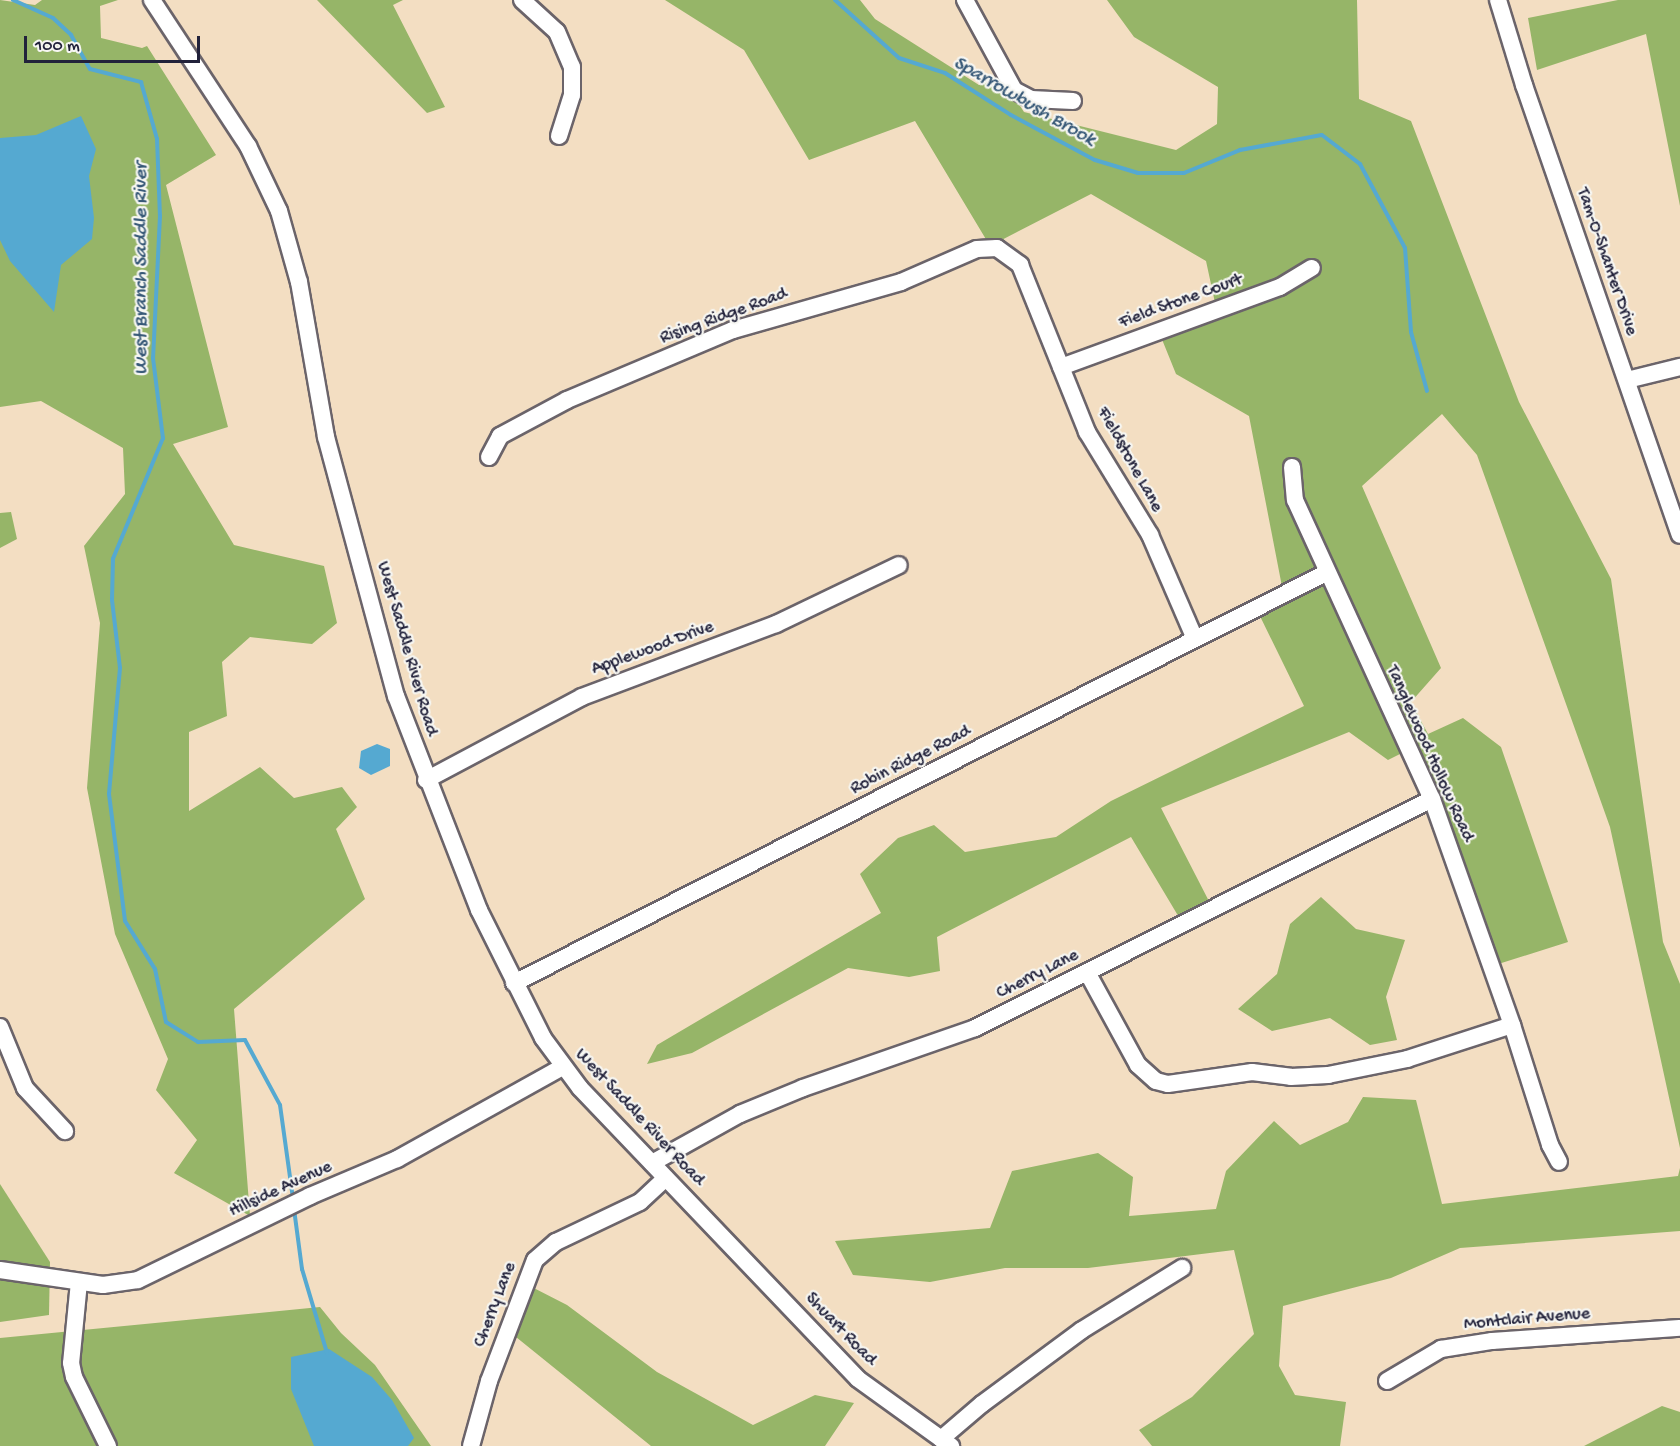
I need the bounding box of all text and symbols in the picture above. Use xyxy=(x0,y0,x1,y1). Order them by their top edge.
scale bar xyxy=(27,24,202,62)
text: 100 m xyxy=(35,36,80,57)
water label: Sparrowbush Brook xyxy=(949,52,1099,152)
water label: West Branch Saddle River xyxy=(130,163,154,375)
street label: Tam-O-Shanter Drive xyxy=(1571,185,1641,339)
street label: Field Stone Court xyxy=(1116,270,1246,334)
street label: Rising Ridge Road xyxy=(657,284,791,350)
street label: Fieldstone Lane xyxy=(1091,404,1167,516)
street label: West Saddle River Road xyxy=(371,559,441,739)
street label: Applewood Drive xyxy=(589,617,717,681)
street label: Tanglewood Hollow Road xyxy=(1380,662,1478,846)
street label: Robin Ridge Road xyxy=(847,721,975,801)
street label: Cherry Lane xyxy=(993,945,1083,1005)
street label: West Saddle River Road xyxy=(570,1045,708,1191)
street label: Hillside Avenue xyxy=(226,1157,336,1223)
street label: Cherry Lane xyxy=(470,1260,522,1350)
street label: Shuart Road xyxy=(800,1289,880,1371)
street label: Montclair Avenue xyxy=(1463,1304,1591,1336)

